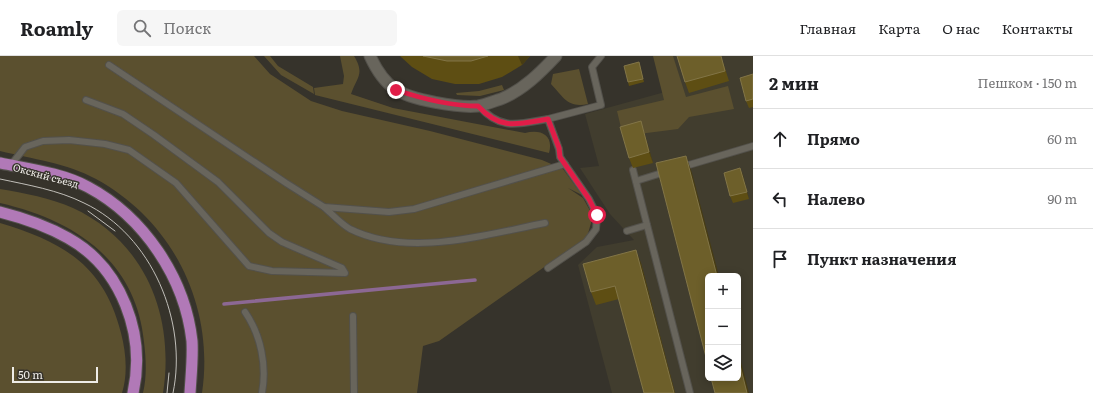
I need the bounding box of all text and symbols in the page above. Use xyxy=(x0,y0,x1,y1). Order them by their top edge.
search box xyxy=(117,10,397,46)
text: Roamly xyxy=(20,14,93,42)
text: Поиск xyxy=(163,16,211,39)
icon: search xyxy=(131,17,153,39)
text: Главная xyxy=(800,18,856,38)
text: Карта xyxy=(878,18,920,38)
text: О нас xyxy=(942,18,980,38)
text: Контакты xyxy=(1002,18,1073,38)
text: 2 мин xyxy=(769,70,819,95)
text: Пешком · 150 m xyxy=(977,73,1077,92)
route end xyxy=(387,81,405,99)
text: Прямо xyxy=(807,127,860,150)
icon: ahead xyxy=(769,128,791,150)
text: 60 m xyxy=(1047,129,1077,148)
street label: Окский съезд xyxy=(11,159,81,191)
text: Налево xyxy=(807,187,865,210)
icon: left xyxy=(769,188,791,210)
text: 90 m xyxy=(1047,189,1077,208)
route start xyxy=(588,206,606,224)
text: Пункт назначения xyxy=(807,247,957,270)
icon: arrive xyxy=(769,248,791,270)
map controls xyxy=(705,273,741,381)
button: + xyxy=(705,273,741,309)
button: − xyxy=(705,309,741,345)
button: layers xyxy=(705,345,741,381)
scale bar xyxy=(12,365,98,384)
text: 50 m xyxy=(18,366,43,382)

